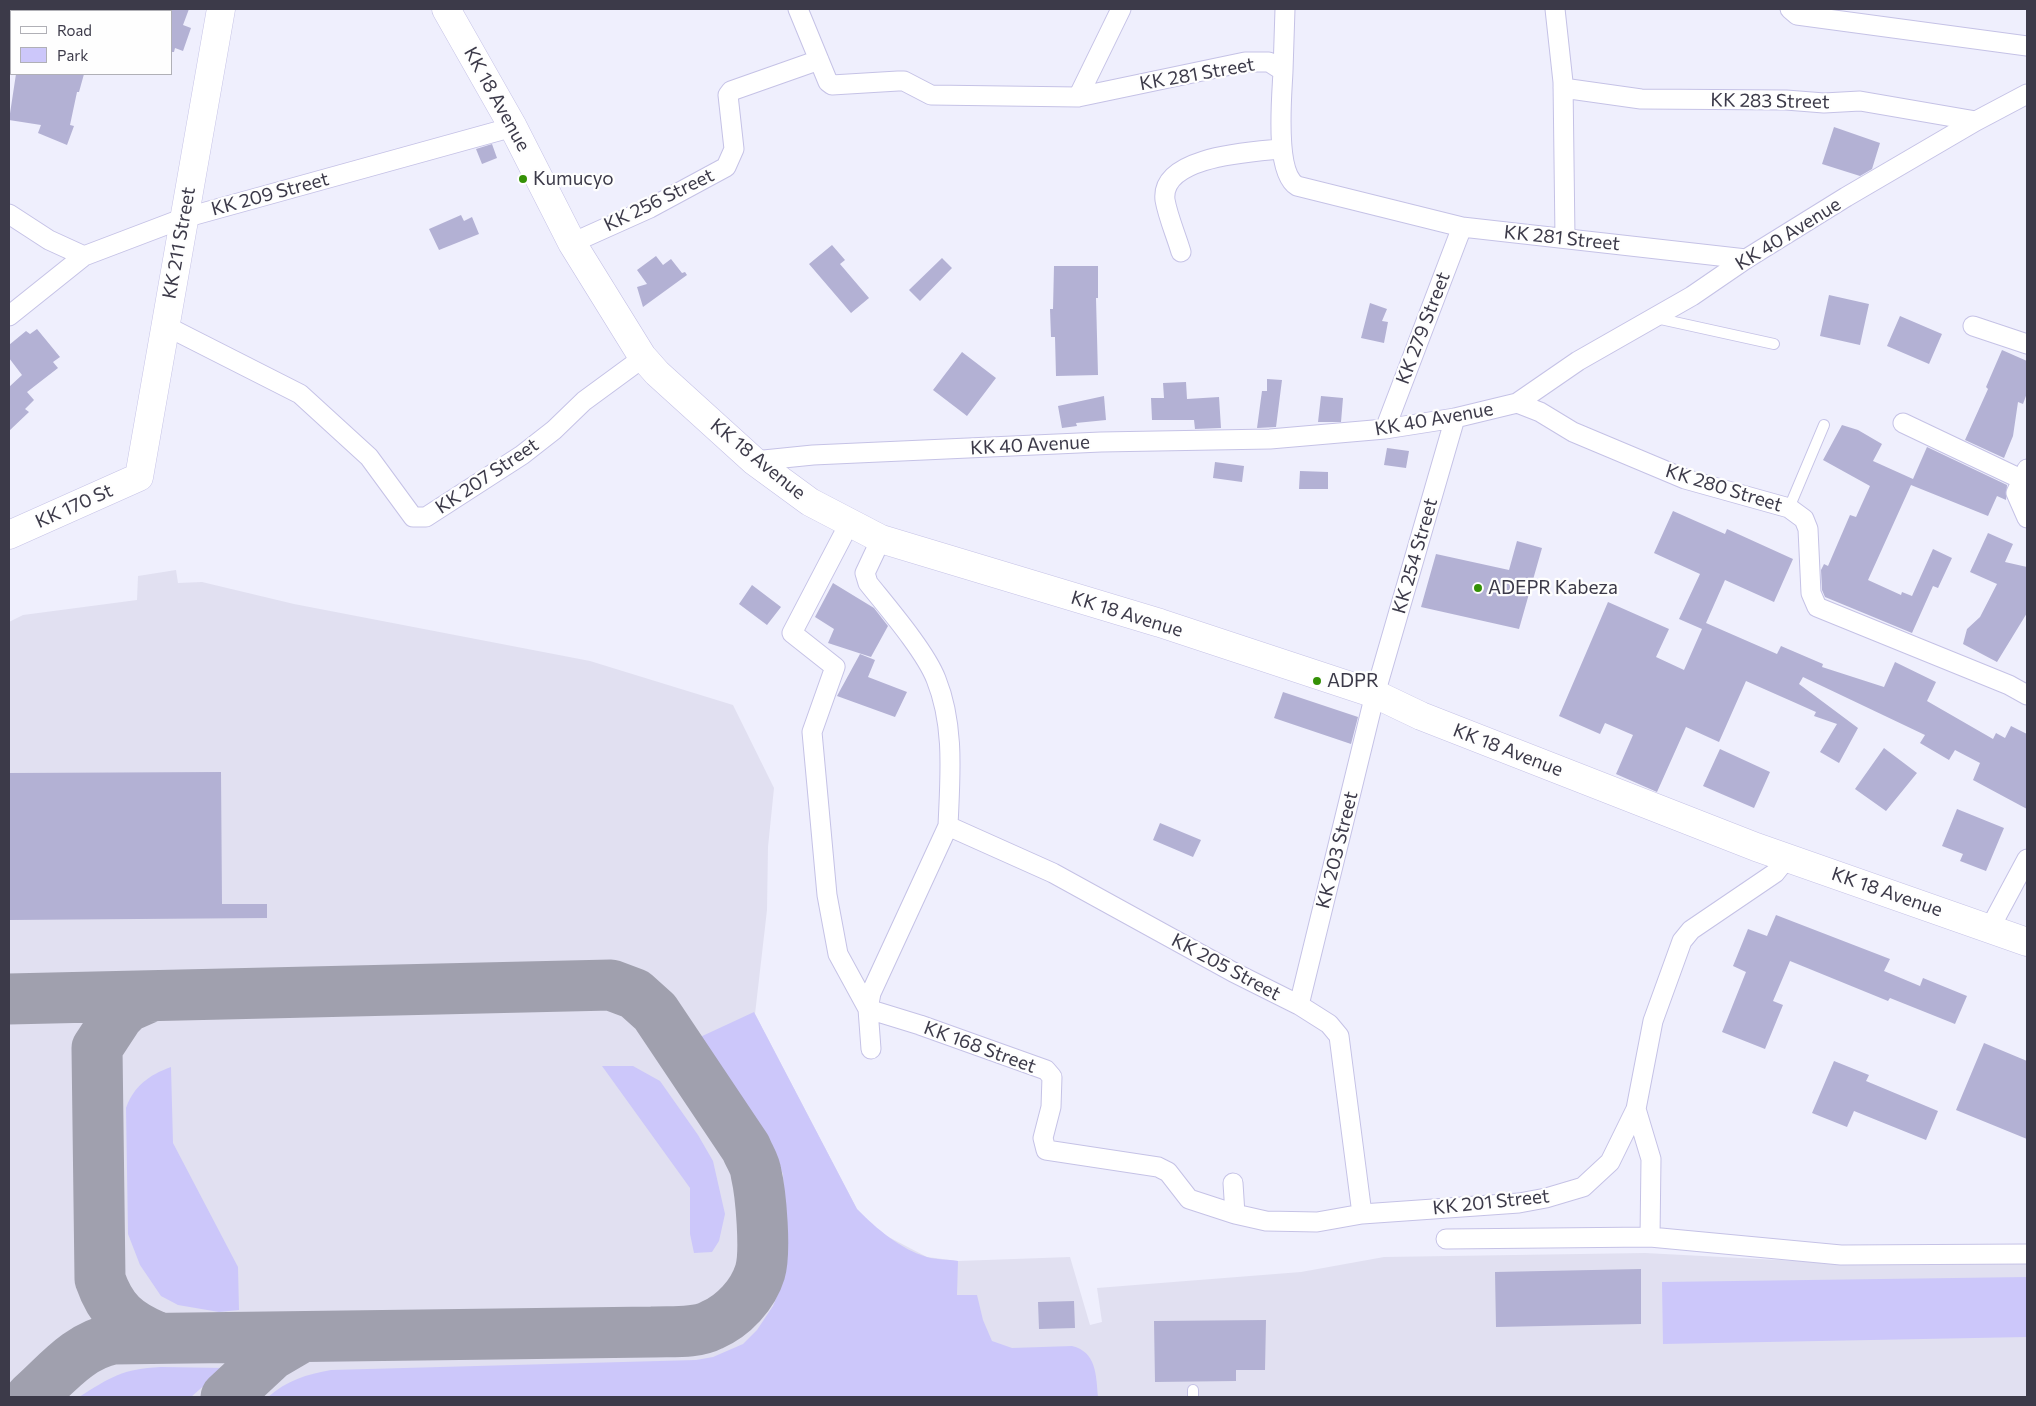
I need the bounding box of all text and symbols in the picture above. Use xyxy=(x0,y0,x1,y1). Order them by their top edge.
legend xyxy=(10,10,172,75)
text: Road xyxy=(57,21,92,39)
street label: KK 18 Avenue xyxy=(459,43,535,155)
text: Park xyxy=(57,46,88,64)
street label: KK 281 Street xyxy=(1138,53,1256,95)
street label: KK 283 Street xyxy=(1710,89,1830,113)
street label: KK 256 Street xyxy=(600,164,718,236)
street label: KK 209 Street xyxy=(209,167,331,221)
place label: Kumucyo xyxy=(533,168,614,190)
marker: Kumucyo xyxy=(517,173,529,185)
street label: KK 211 Street xyxy=(158,185,200,301)
street label: KK 40 Avenue xyxy=(1731,193,1845,275)
street label: KK 281 Street xyxy=(1503,221,1621,255)
street label: KK 279 Street xyxy=(1391,269,1455,387)
street label: KK 40 Avenue xyxy=(1373,397,1495,441)
street label: KK 18 Avenue xyxy=(706,414,810,504)
street label: KK 40 Avenue xyxy=(970,430,1090,460)
street label: KK 207 Street xyxy=(431,433,543,519)
street label: KK 280 Street xyxy=(1663,459,1785,517)
street label: KK 170 St xyxy=(32,479,116,533)
street label: KK 254 Street xyxy=(1388,496,1442,616)
place label: ADEPR Kabeza xyxy=(1488,577,1618,599)
marker: ADEPR Kabeza xyxy=(1472,582,1484,594)
street label: KK 18 Avenue xyxy=(1068,586,1186,642)
place label: ADPR xyxy=(1327,670,1379,692)
marker: ADPR xyxy=(1311,675,1323,687)
street label: KK 18 Avenue xyxy=(1450,719,1566,781)
street label: KK 203 Street xyxy=(1311,789,1363,911)
street label: KK 18 Avenue xyxy=(1829,862,1945,922)
street label: KK 205 Street xyxy=(1168,929,1284,1005)
street label: KK 168 Street xyxy=(921,1016,1039,1078)
street label: KK 201 Street xyxy=(1431,1185,1551,1219)

